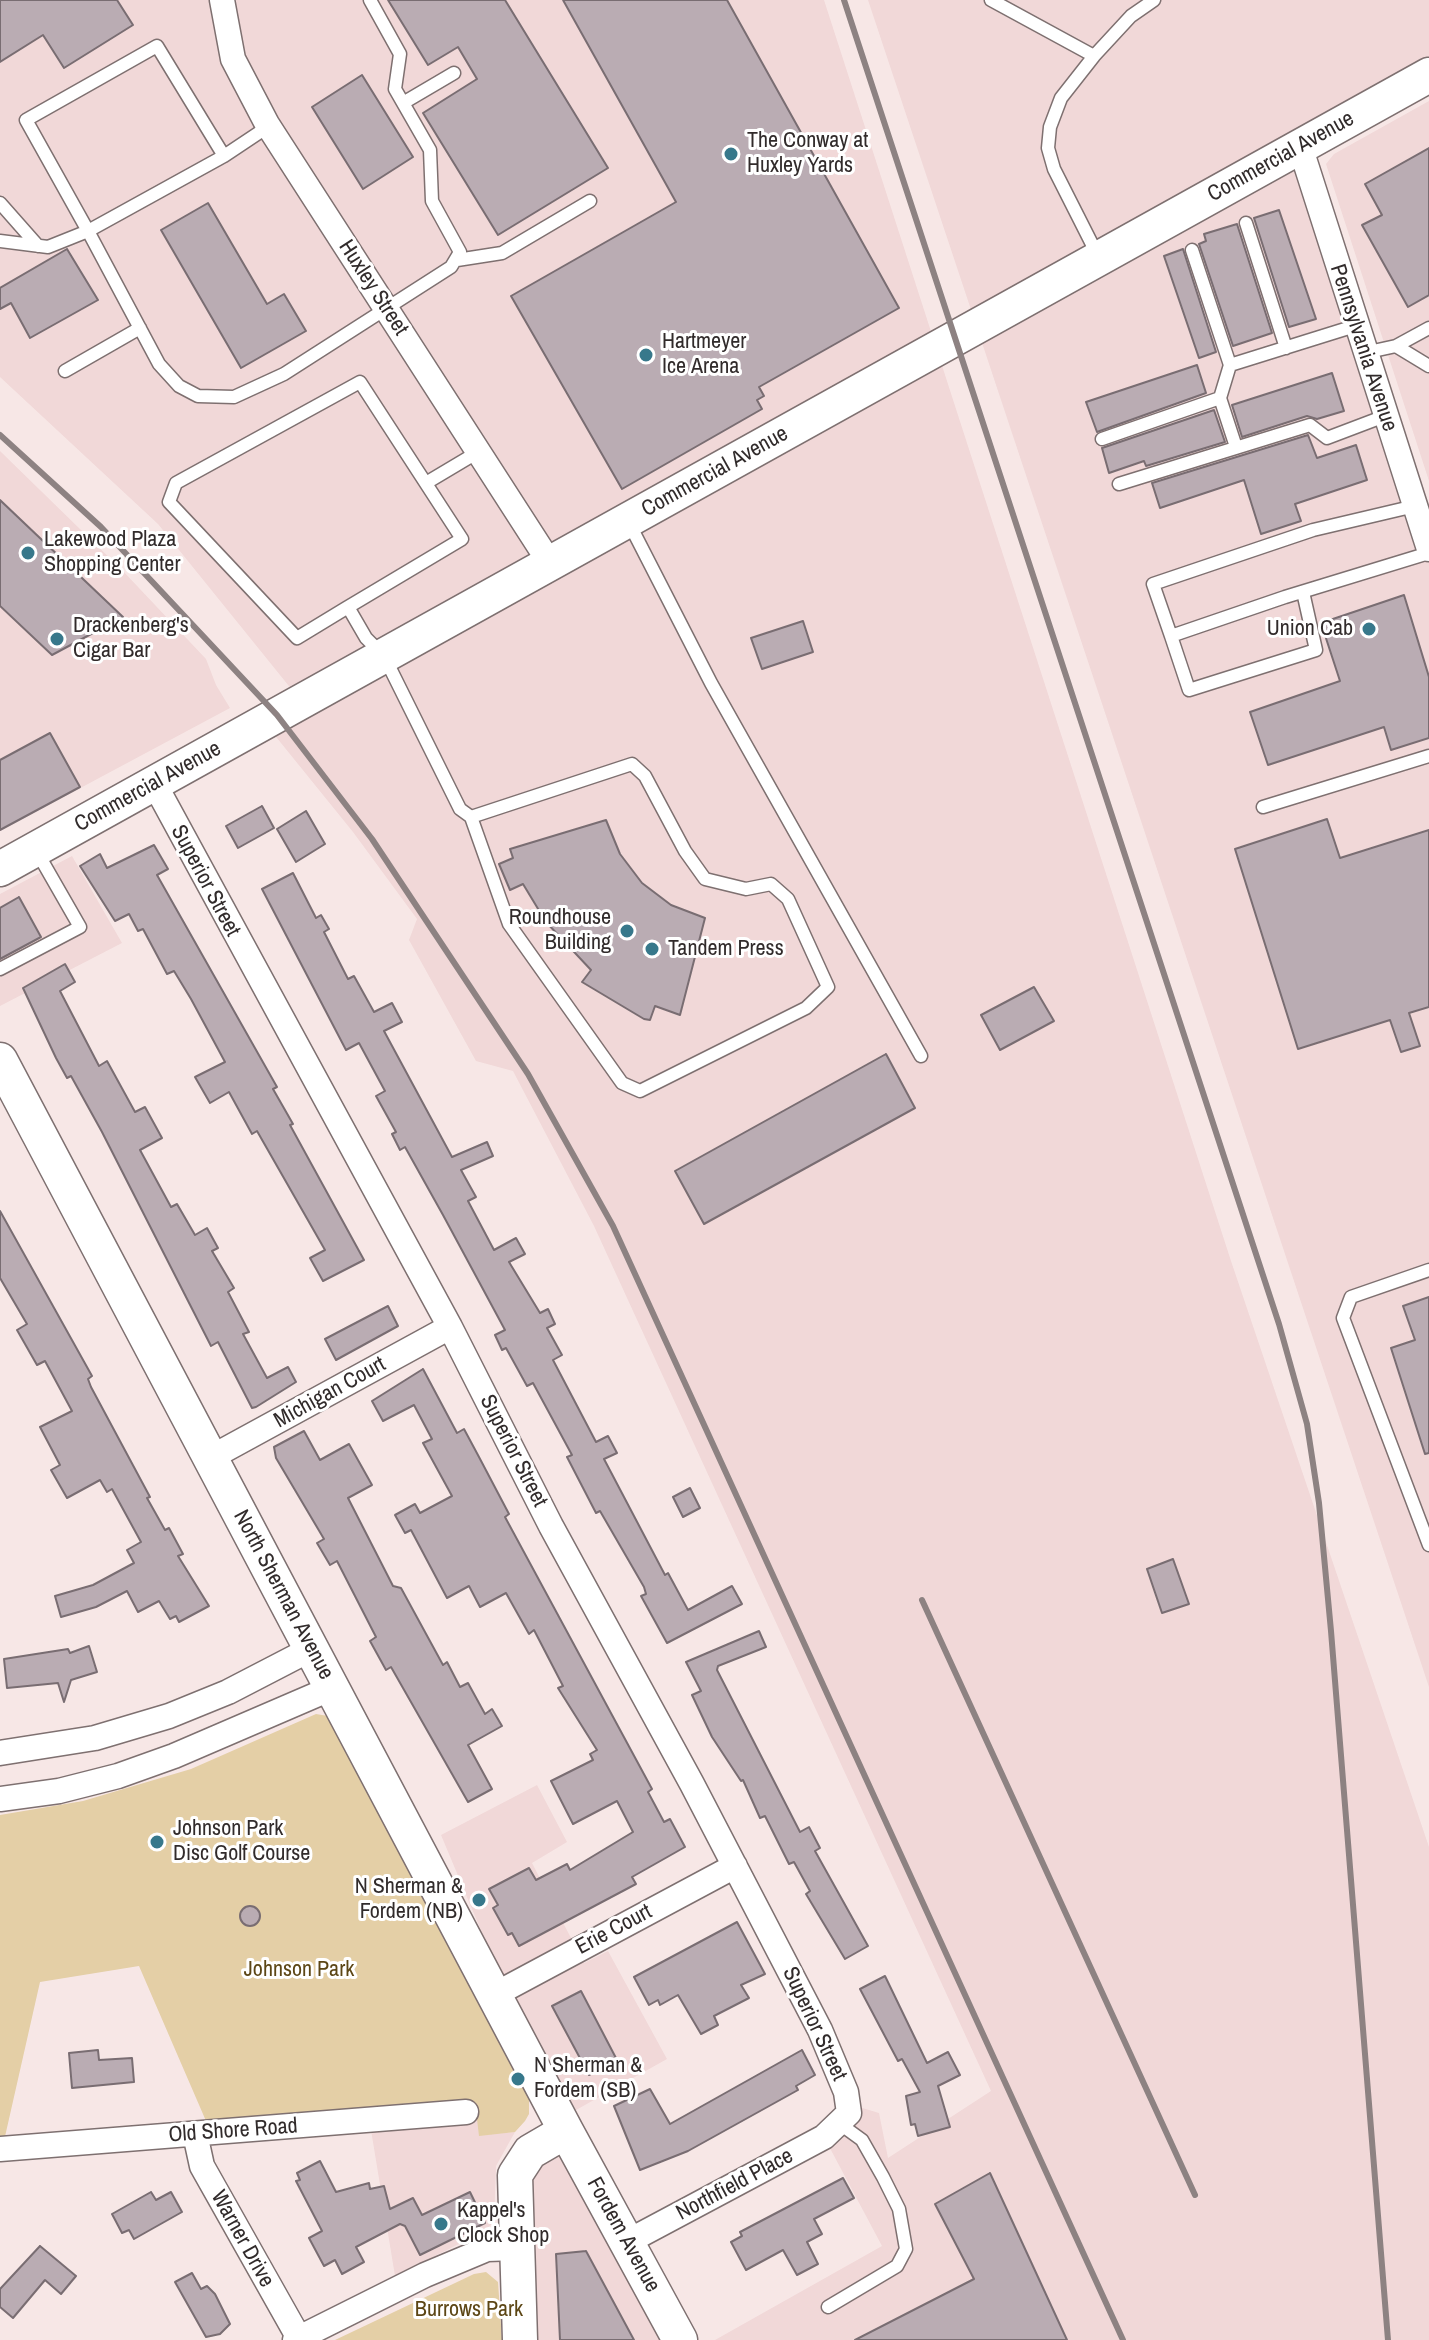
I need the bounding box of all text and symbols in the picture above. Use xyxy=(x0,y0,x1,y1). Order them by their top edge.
street label: Commercial Avenue xyxy=(1203,106,1359,208)
place label: The Conway at Huxley Yards xyxy=(747,128,868,180)
marker: The Conway at Huxley Yards xyxy=(722,145,740,163)
street label: Huxley Street xyxy=(332,235,414,341)
street label: Pennsylvania Avenue xyxy=(1324,261,1402,435)
place label: Hartmeyer Ice Arena xyxy=(662,329,746,380)
marker: Hartmeyer Ice Arena xyxy=(637,346,655,364)
street label: Commercial Avenue xyxy=(637,421,793,523)
place label: Lakewood Plaza Shopping Center xyxy=(44,527,180,578)
marker: Lakewood Plaza Shopping Center xyxy=(19,544,37,562)
place label: Drackenberg's Cigar Bar xyxy=(73,613,189,664)
place label: Union Cab xyxy=(1267,616,1353,642)
marker: Union Cab xyxy=(1360,620,1378,638)
marker: Drackenberg's Cigar Bar xyxy=(48,630,66,648)
street label: Commercial Avenue xyxy=(70,736,226,838)
street label: Superior Street xyxy=(165,821,245,941)
place label: Roundhouse Building xyxy=(509,905,611,956)
marker: Roundhouse Building xyxy=(618,922,636,940)
place label: Tandem Press xyxy=(668,936,784,962)
marker: Tandem Press xyxy=(643,940,661,958)
street label: Michigan Court xyxy=(270,1352,390,1434)
street label: Superior Street xyxy=(473,1391,553,1511)
street label: North Sherman Avenue xyxy=(227,1506,339,1684)
place label: Johnson Park Disc Golf Course xyxy=(173,1816,310,1868)
marker: Johnson Park Disc Golf Course xyxy=(148,1833,166,1851)
place label: N Sherman & Fordem (NB) xyxy=(355,1874,463,1926)
marker: N Sherman & Fordem (NB) xyxy=(470,1891,488,1909)
street label: Erie Court xyxy=(572,1899,656,1961)
park label: Johnson Park xyxy=(244,1957,354,1983)
street label: Superior Street xyxy=(776,1963,852,2085)
place label: N Sherman & Fordem (SB) xyxy=(534,2053,642,2104)
marker: N Sherman & Fordem (SB) xyxy=(509,2070,527,2088)
street label: Old Shore Road xyxy=(168,2113,298,2149)
street label: Northfield Place xyxy=(672,2143,798,2227)
street label: Fordem Avenue xyxy=(581,2173,665,2297)
street label: Warner Drive xyxy=(205,2186,279,2292)
place label: Kappel's Clock Shop xyxy=(457,2198,549,2250)
marker: Kappel's Clock Shop xyxy=(432,2215,450,2233)
park label: Burrows Park xyxy=(415,2297,523,2323)

